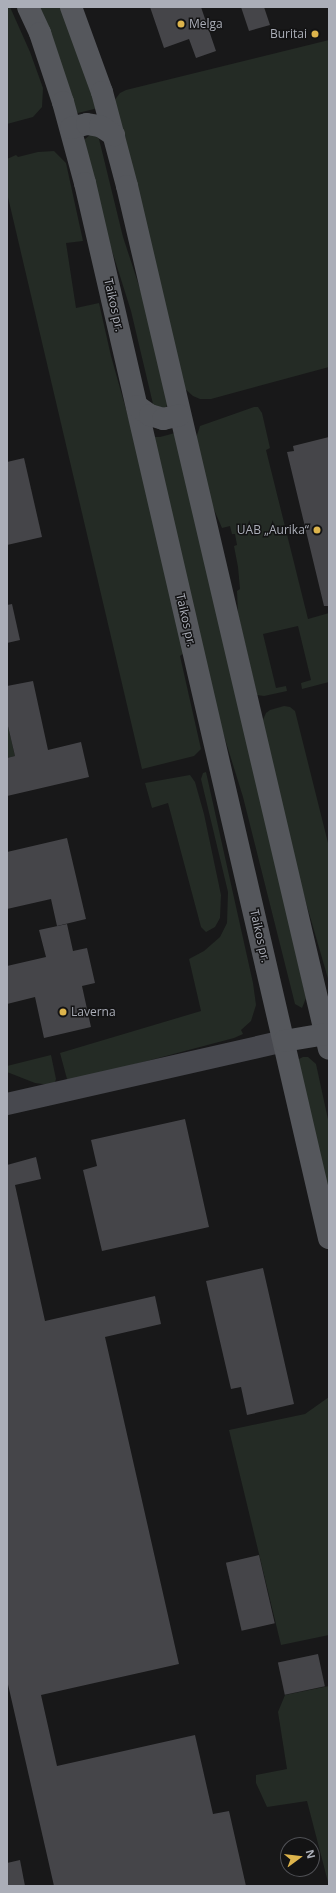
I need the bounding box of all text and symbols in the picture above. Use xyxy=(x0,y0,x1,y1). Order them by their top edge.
place label: Melga xyxy=(189,17,223,31)
marker: Melga xyxy=(176,19,186,29)
place label: Buritai xyxy=(270,27,307,41)
marker: Buritai xyxy=(310,29,320,39)
street label: Taikos pr. xyxy=(101,277,127,333)
place label: UAB „Aurika“ xyxy=(237,523,309,537)
marker: UAB „Aurika“ xyxy=(312,525,322,535)
street label: Taikos pr. xyxy=(173,592,199,648)
street label: Taikos pr. xyxy=(247,908,273,964)
place label: Laverna xyxy=(71,1005,116,1019)
marker: Laverna xyxy=(58,1007,68,1017)
north arrow xyxy=(280,1837,320,1877)
text: N xyxy=(303,1848,320,1860)

